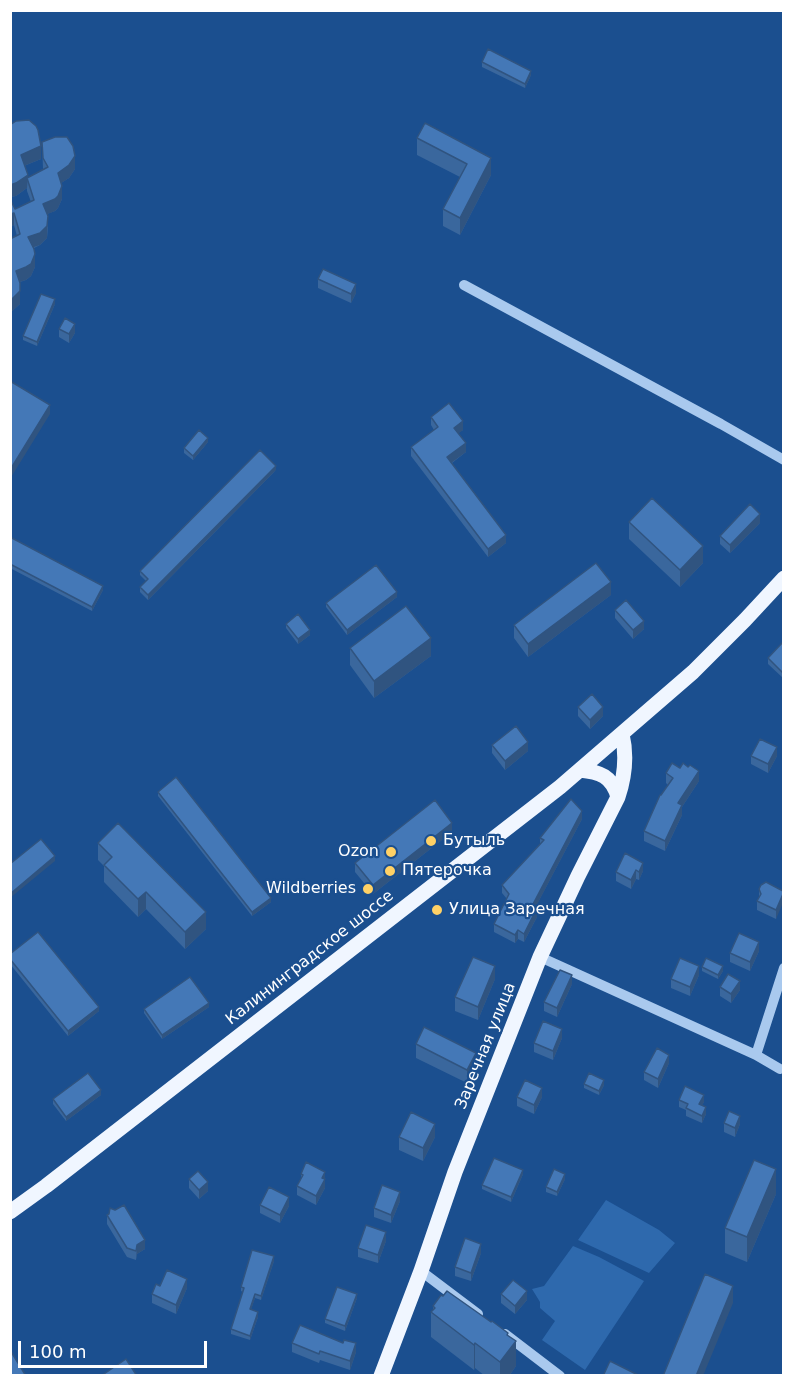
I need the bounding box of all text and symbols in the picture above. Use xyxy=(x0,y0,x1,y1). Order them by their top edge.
place label: Бутыль xyxy=(443,831,505,851)
marker: Бутыль xyxy=(424,834,438,848)
place label: Ozon xyxy=(338,842,379,862)
marker: Ozon xyxy=(384,845,398,859)
place label: Пятерочка xyxy=(402,861,492,881)
marker: Пятерочка xyxy=(383,864,397,878)
place label: Wildberries xyxy=(266,879,356,899)
marker: Wildberries xyxy=(361,882,375,896)
street label: Калининградское шоссе xyxy=(222,887,398,1029)
place label: Улица Заречная xyxy=(449,900,585,920)
marker: Улица Заречная xyxy=(430,903,444,917)
street label: Заречная улица xyxy=(452,980,520,1112)
scale bar xyxy=(21,1329,210,1367)
text: 100 m xyxy=(29,1341,87,1362)

